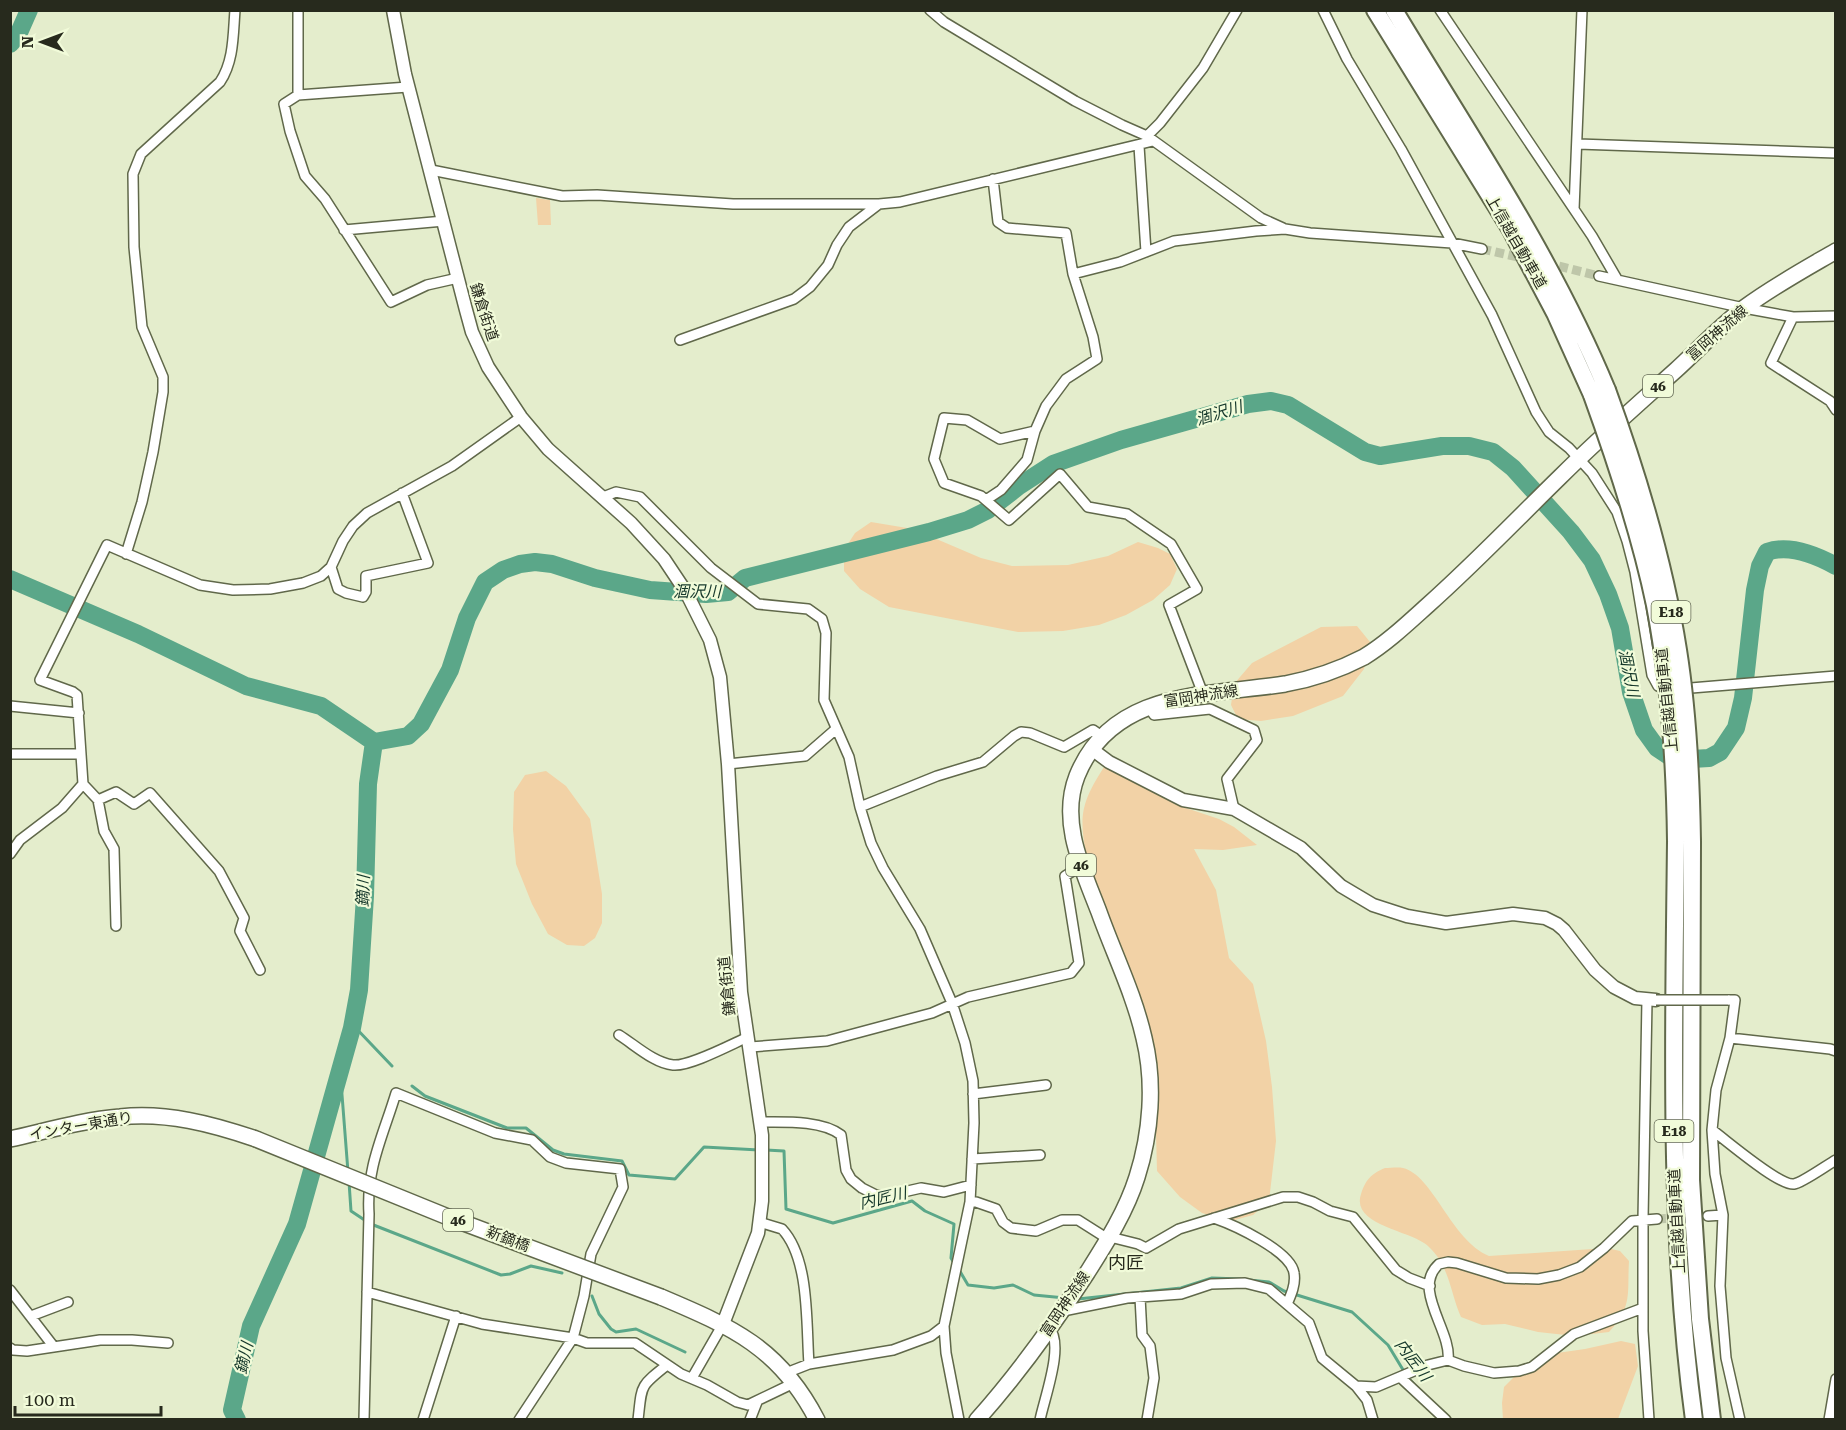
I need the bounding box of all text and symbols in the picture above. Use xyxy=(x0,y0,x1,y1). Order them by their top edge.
north arrow xyxy=(12,12,72,72)
text: N xyxy=(18,36,37,48)
street label: 上信越自動車道 xyxy=(1482,192,1550,292)
street label: 鎌倉街道 xyxy=(466,281,502,343)
street label: 富岡神流線 xyxy=(1683,302,1751,364)
road number: 46 xyxy=(1643,375,1673,397)
water label: 涸沢川 xyxy=(1193,396,1247,429)
water label: 涸沢川 xyxy=(673,582,723,601)
road number: E18 xyxy=(1652,601,1690,623)
street label: 上信越自動車道 xyxy=(1653,647,1681,753)
water label: 涸沢川 xyxy=(1615,648,1643,700)
street label: 富岡神流線 xyxy=(1163,681,1239,711)
road number: 46 xyxy=(1066,854,1096,876)
water label: 鏑川 xyxy=(353,873,373,907)
street label: 鎌倉街道 xyxy=(715,955,739,1017)
street label: インター東通り xyxy=(28,1108,134,1144)
road number: E18 xyxy=(1654,1120,1694,1142)
street label: 上信越自動車道 xyxy=(1665,1168,1689,1274)
water label: 内匠川 xyxy=(857,1183,910,1213)
road number: 46 xyxy=(443,1209,473,1231)
street label: 新鏑橋 xyxy=(484,1223,532,1255)
district label: 内匠 xyxy=(1108,1252,1144,1273)
street label: 富岡神流線 xyxy=(1037,1268,1093,1340)
water label: 内匠川 xyxy=(1391,1335,1436,1386)
water label: 鏑川 xyxy=(231,1338,257,1376)
scale bar xyxy=(15,1379,160,1417)
text: 100 m xyxy=(24,1389,75,1410)

